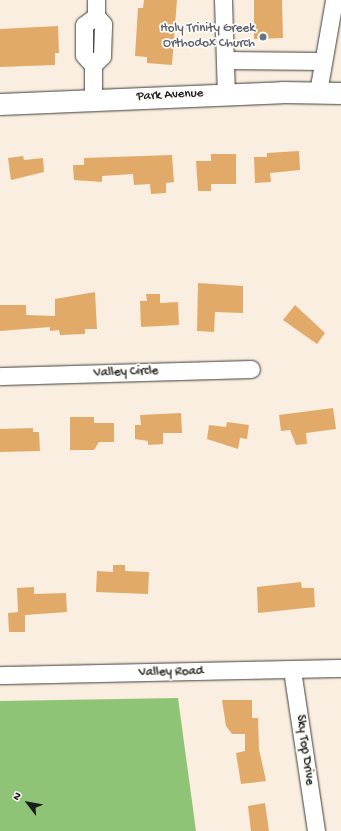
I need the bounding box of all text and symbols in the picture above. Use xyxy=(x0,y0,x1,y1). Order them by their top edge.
place label: Holy Trinity Greek Orthodox Church xyxy=(160,22,255,53)
marker: Holy Trinity Greek Orthodox Church xyxy=(258,32,268,42)
street label: Park Avenue xyxy=(136,86,204,106)
street label: Valley Circle xyxy=(93,364,159,382)
street label: Valley Road xyxy=(138,665,204,681)
street label: Sky Top Drive xyxy=(291,714,317,786)
north arrow xyxy=(8,783,48,823)
text: N xyxy=(11,790,25,803)

